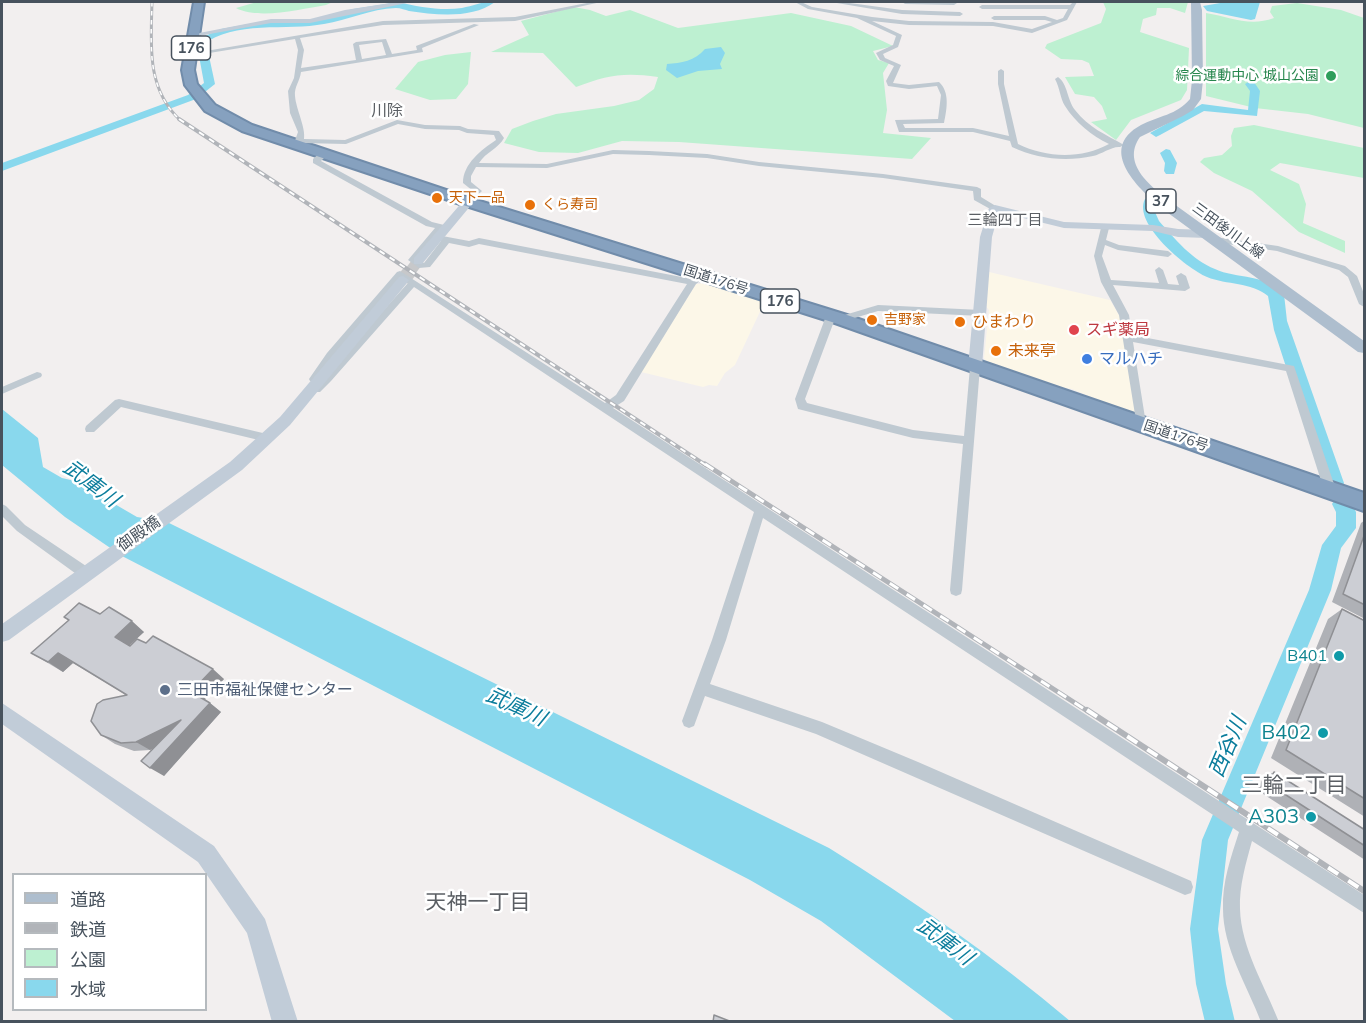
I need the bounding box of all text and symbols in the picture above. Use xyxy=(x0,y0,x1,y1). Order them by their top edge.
road number: 176 xyxy=(172,36,210,60)
place label: 綜合運動中心 城山公園 xyxy=(1175,68,1319,84)
marker: 綜合運動中心 城山公園 xyxy=(1324,69,1338,83)
district label: 川除 xyxy=(371,101,403,121)
road number: 37 xyxy=(1146,189,1176,213)
place label: 天下一品 xyxy=(449,190,505,206)
marker: 天下一品 xyxy=(430,191,444,205)
place label: くら寿司 xyxy=(542,197,598,213)
marker: くら寿司 xyxy=(523,198,537,212)
street label: 三田後川上線 xyxy=(1189,200,1267,262)
district label: 三輪四丁目 xyxy=(968,211,1042,229)
street label: 国道176号 xyxy=(681,262,751,298)
road number: 176 xyxy=(760,289,800,313)
place label: 吉野家 xyxy=(884,312,926,328)
place label: ひまわり xyxy=(972,312,1036,332)
marker: 吉野家 xyxy=(865,313,879,327)
marker: ひまわり xyxy=(953,315,967,329)
place label: スギ薬局 xyxy=(1086,320,1150,340)
marker: スギ薬局 xyxy=(1067,323,1081,337)
place label: 未来亭 xyxy=(1008,341,1056,361)
marker: 未来亭 xyxy=(989,344,1003,358)
place label: マルハチ xyxy=(1099,349,1163,369)
marker: マルハチ xyxy=(1080,352,1094,366)
street label: 国道176号 xyxy=(1141,417,1211,455)
water label: 武庫川 xyxy=(58,455,124,513)
street label: 御殿橋 xyxy=(114,512,164,556)
place label: B401 xyxy=(1287,646,1327,666)
marker: B401 xyxy=(1332,649,1346,663)
place label: 三田市福祉保健センター xyxy=(177,680,353,700)
water label: 武庫川 xyxy=(482,682,550,732)
marker: 三田市福祉保健センター xyxy=(158,683,172,697)
water label: 西谷川 xyxy=(1204,713,1252,781)
place label: B402 xyxy=(1261,721,1311,745)
marker: B402 xyxy=(1316,726,1330,740)
district label: 三輪二丁目 xyxy=(1242,773,1346,799)
place label: A303 xyxy=(1248,805,1299,829)
marker: A303 xyxy=(1304,810,1318,824)
legend xyxy=(12,873,207,1011)
text: 道路 xyxy=(70,888,106,911)
district label: 天神一丁目 xyxy=(426,890,530,916)
water label: 武庫川 xyxy=(912,913,978,971)
text: 鉄道 xyxy=(70,918,106,941)
text: 公園 xyxy=(70,948,106,971)
text: 水域 xyxy=(70,978,106,1001)

